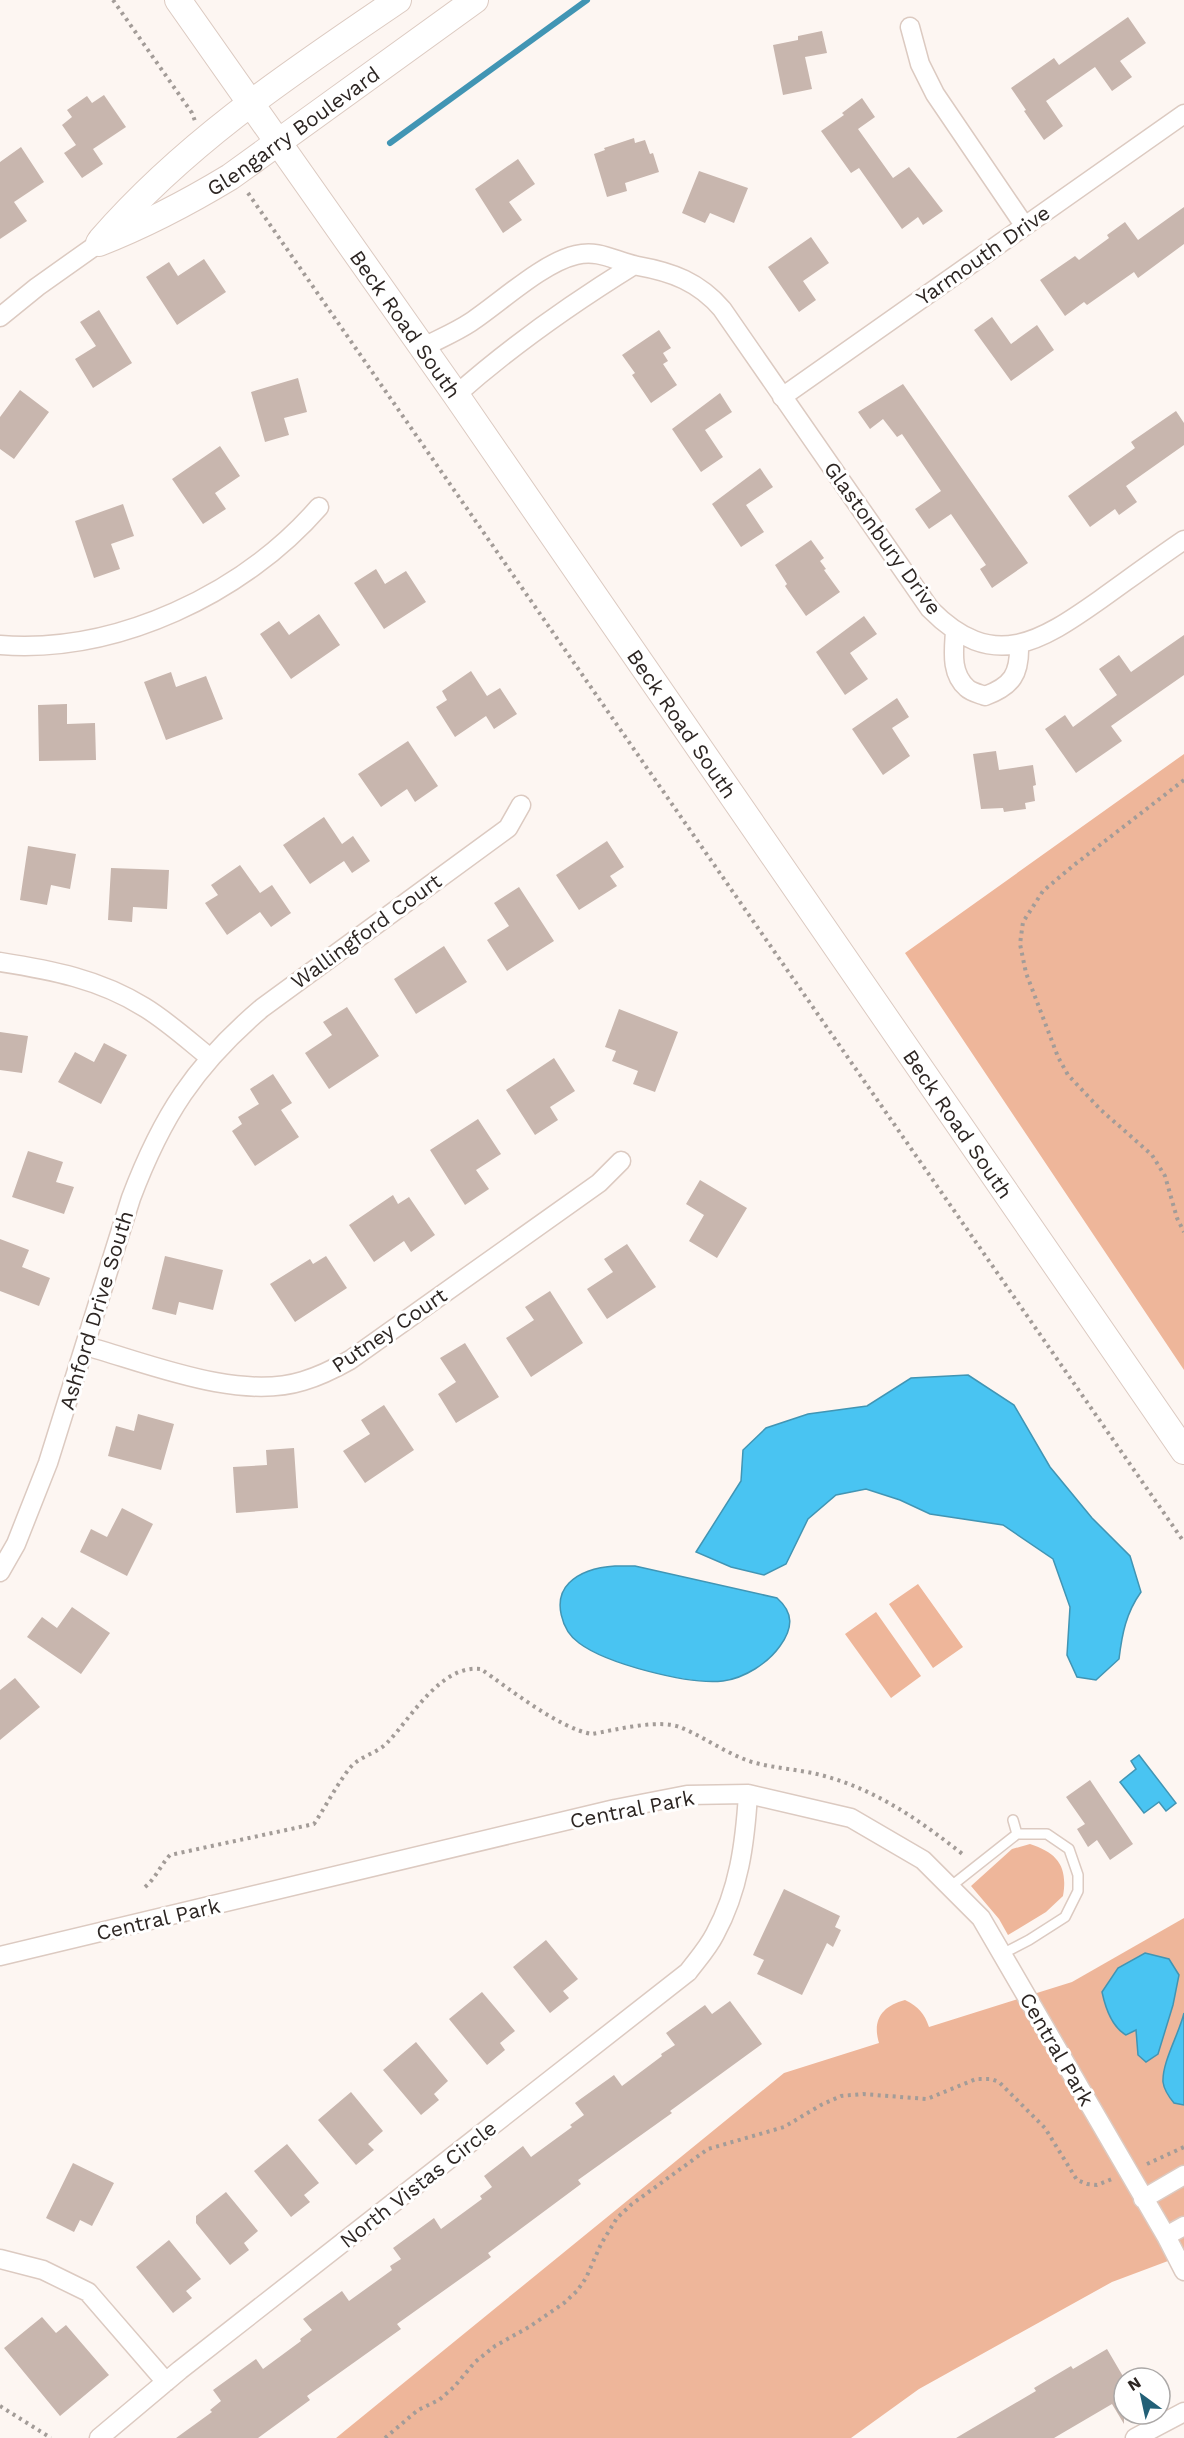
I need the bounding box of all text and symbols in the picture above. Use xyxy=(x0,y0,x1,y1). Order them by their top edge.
street label: Glengarry Boulevard xyxy=(202,61,384,201)
street label: Yarmouth Drive xyxy=(911,200,1055,310)
street label: Beck Road South xyxy=(345,245,467,403)
street label: Glastonbury Drive xyxy=(819,456,947,620)
street label: Beck Road South xyxy=(622,644,743,803)
street label: Wallingford Court xyxy=(286,868,446,994)
street label: Beck Road South xyxy=(898,1044,1018,1203)
street label: Ashford Drive South xyxy=(54,1207,138,1413)
street label: Putney Court xyxy=(327,1282,451,1378)
street label: Central Park xyxy=(568,1785,696,1833)
street label: Central Park xyxy=(94,1893,222,1945)
street label: Central Park xyxy=(1015,1988,1099,2110)
street label: North Vistas Circle xyxy=(335,2115,501,2253)
north arrow xyxy=(1112,2366,1172,2426)
text: N xyxy=(1124,2373,1144,2395)

